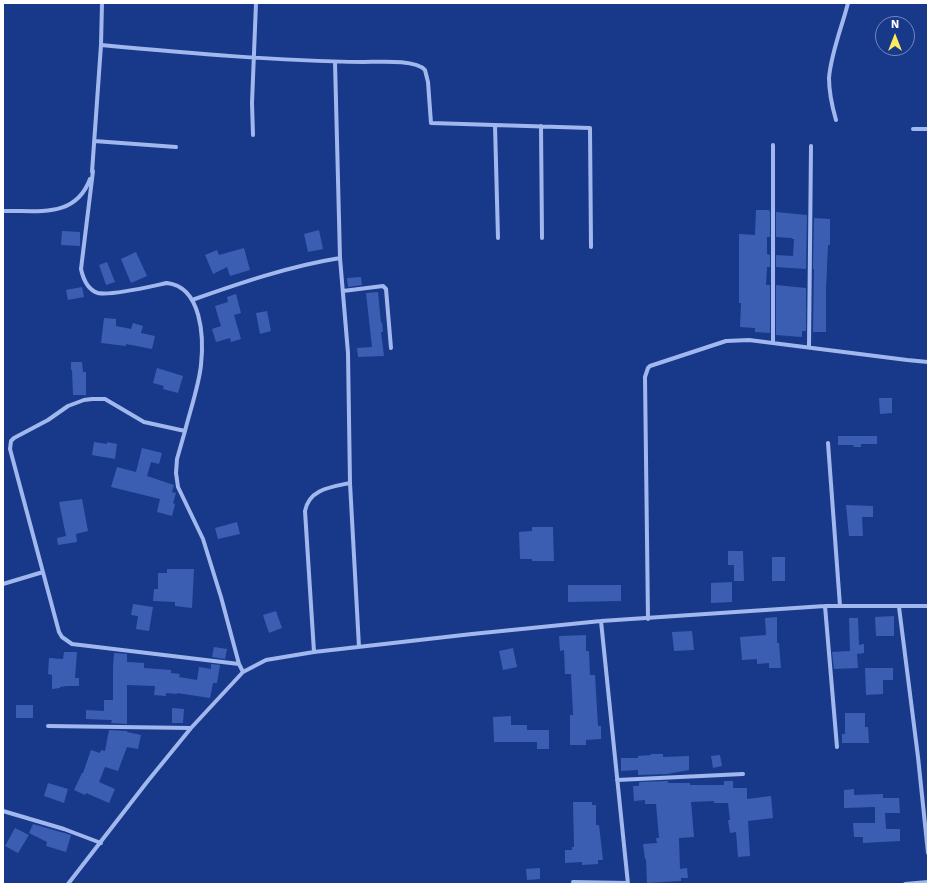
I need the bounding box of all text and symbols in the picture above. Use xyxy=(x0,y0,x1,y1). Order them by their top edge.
north arrow xyxy=(875,16,915,56)
text: N xyxy=(891,18,899,31)

